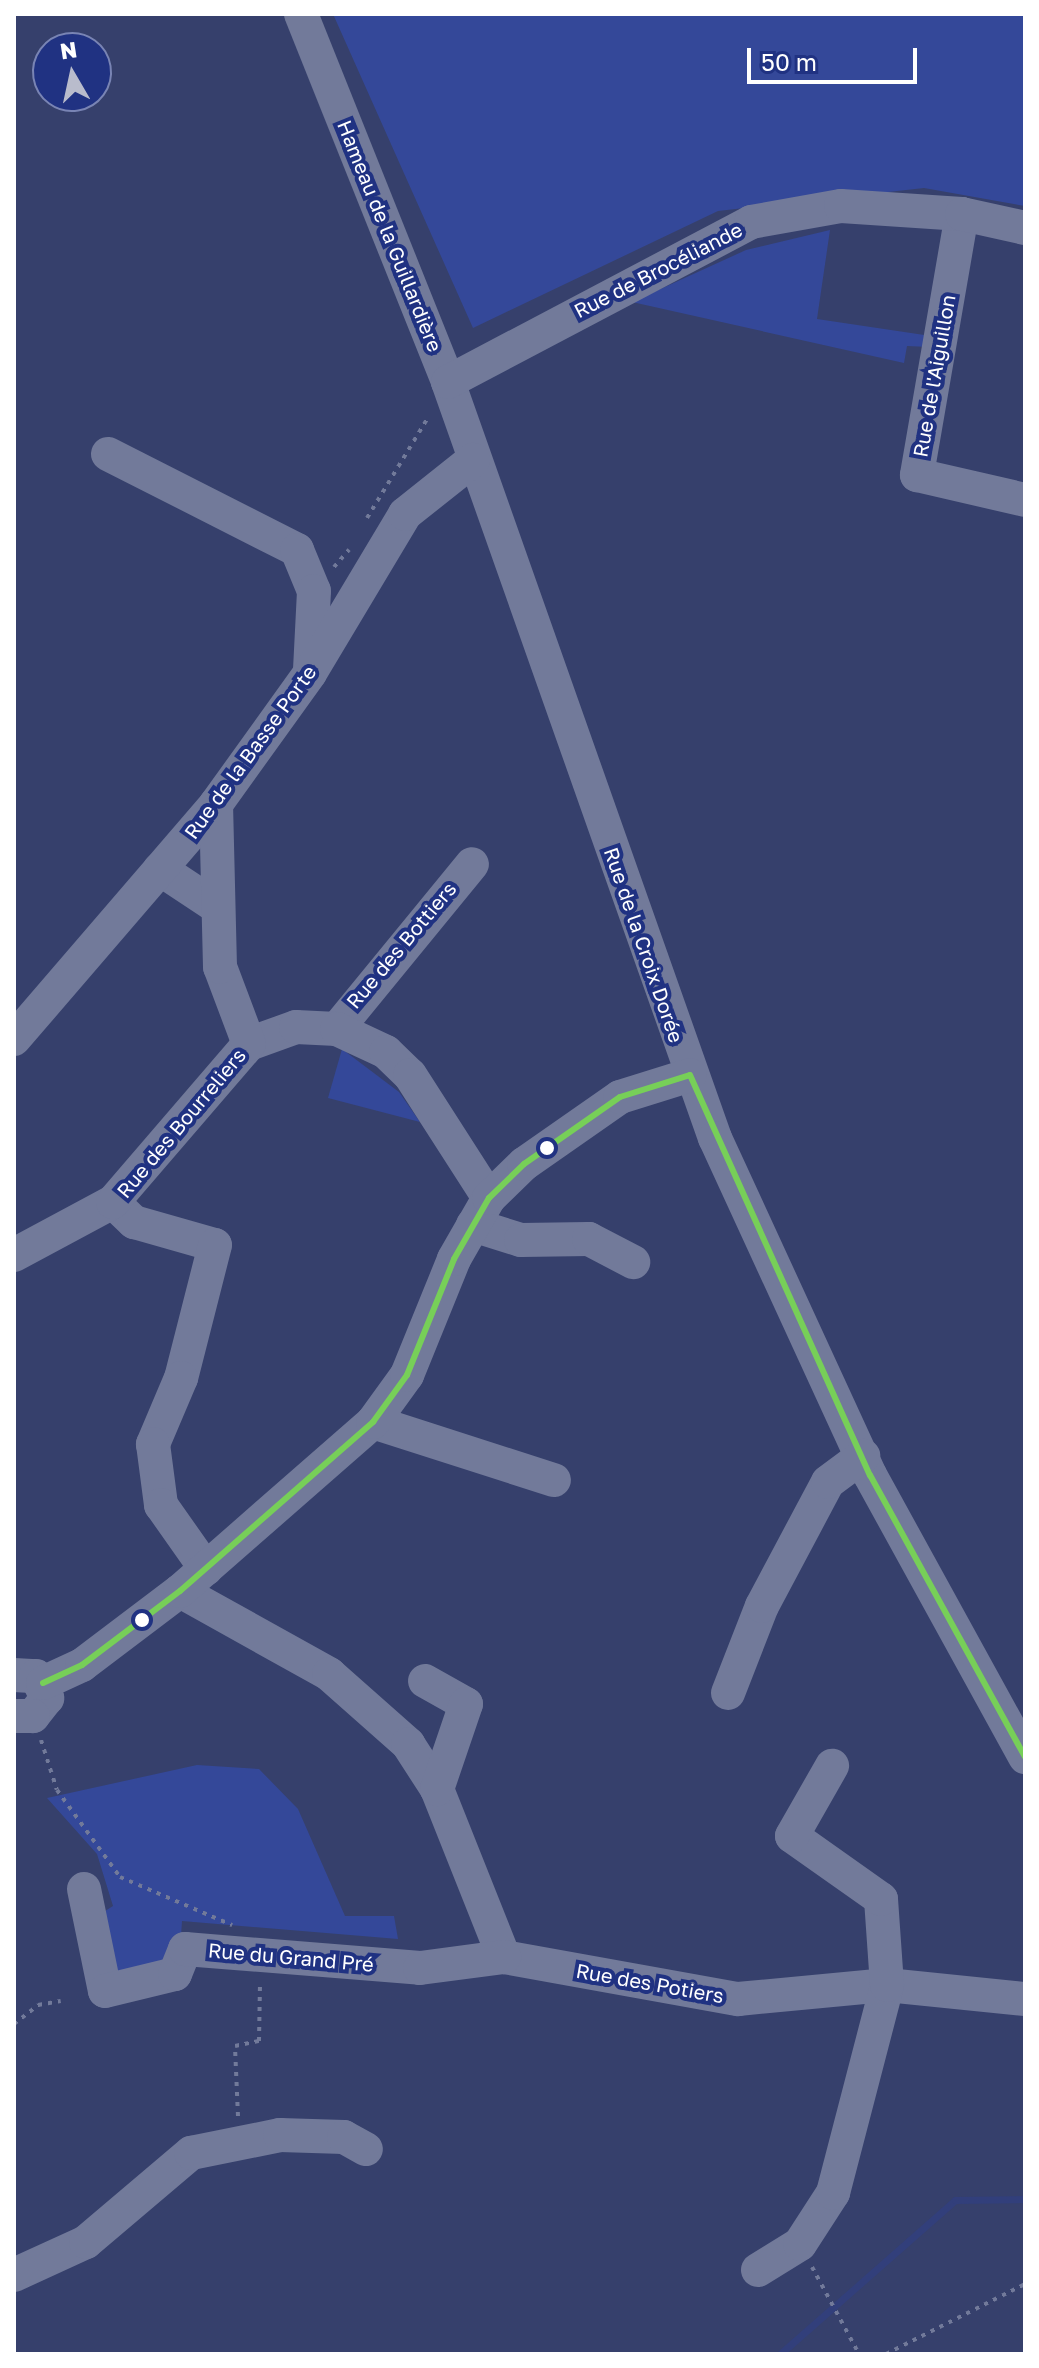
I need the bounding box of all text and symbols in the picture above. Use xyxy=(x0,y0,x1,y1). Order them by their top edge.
north arrow xyxy=(32,32,112,112)
scale bar xyxy=(751,32,921,82)
text: N xyxy=(58,35,79,64)
text: 50 m xyxy=(761,47,817,76)
street label: Hameau de la Guillardière xyxy=(333,117,447,355)
street label: Rue de Brocéliande xyxy=(570,217,746,323)
street label: Rue de l'Aiguillon xyxy=(908,293,960,459)
street label: Rue de la Basse Porte xyxy=(179,661,321,843)
street label: Rue de la Croix Dorée xyxy=(599,844,689,1046)
street label: Rue des Bottiers xyxy=(341,877,461,1013)
street label: Rue des Bourreliers xyxy=(111,1043,251,1203)
unlabelled marker xyxy=(539,1140,555,1156)
unlabelled marker xyxy=(134,1612,150,1628)
street label: Rue du Grand Pré xyxy=(207,1938,375,1976)
street label: Rue des Potiers xyxy=(574,1958,726,2008)

